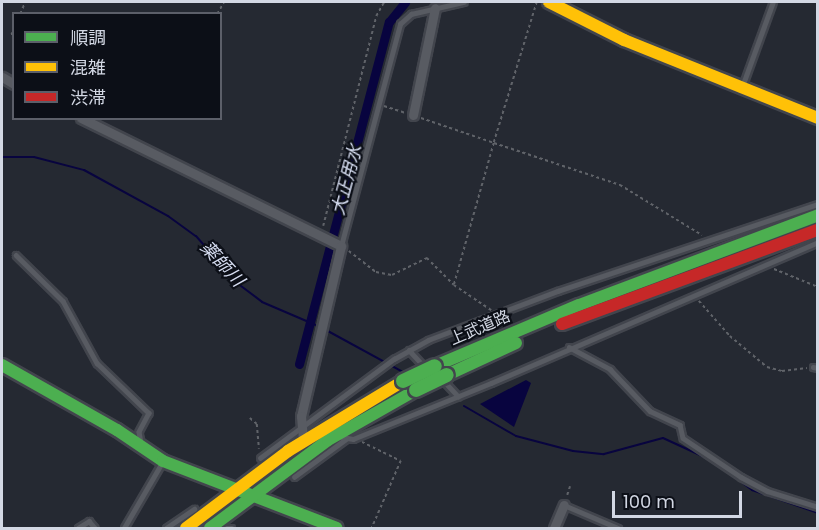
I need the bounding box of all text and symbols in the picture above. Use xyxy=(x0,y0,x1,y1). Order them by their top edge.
legend xyxy=(12,12,222,120)
text: 順調 xyxy=(70,25,106,50)
text: 混雑 xyxy=(70,55,106,80)
text: 渋滞 xyxy=(70,85,106,110)
water label: 大正用水 xyxy=(327,142,367,218)
water label: 薬師川 xyxy=(196,237,248,291)
street label: 上武道路 xyxy=(447,307,513,349)
scale bar xyxy=(615,479,746,517)
text: 100 m xyxy=(623,489,675,514)

